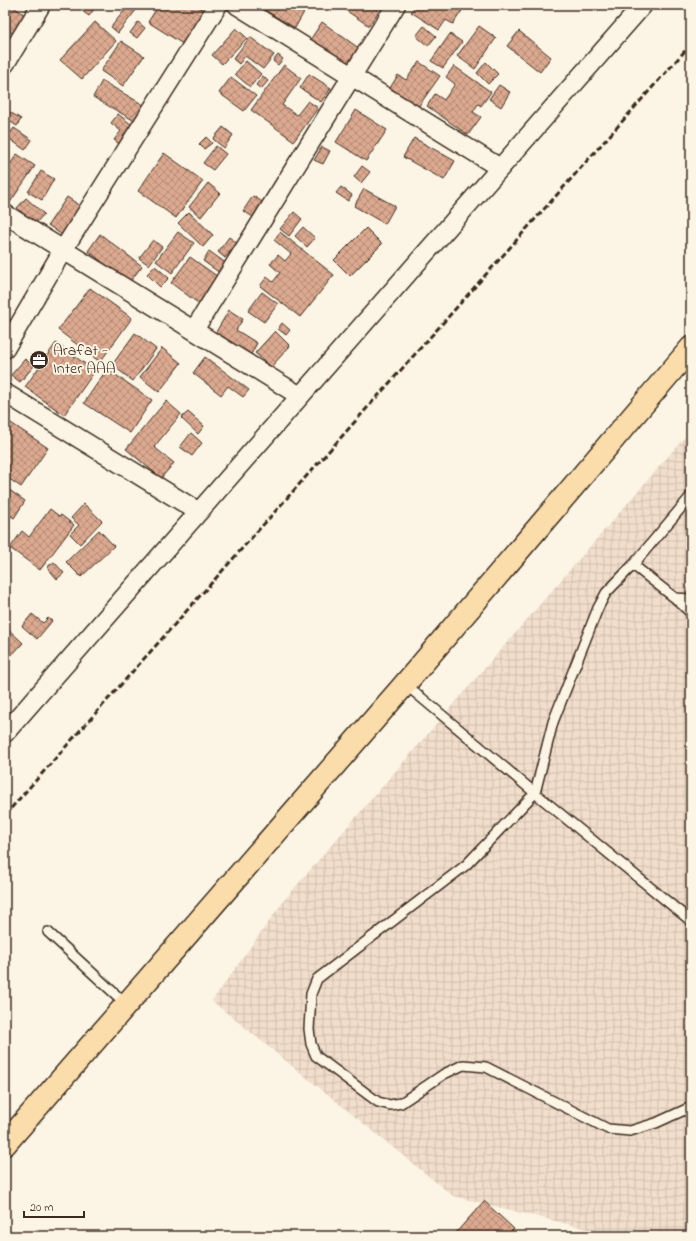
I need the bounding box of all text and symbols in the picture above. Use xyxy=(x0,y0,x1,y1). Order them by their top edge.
place label: Arafat - Inter AAA xyxy=(53,339,116,381)
office icon: Arafat - Inter AAA xyxy=(28,349,50,371)
scale bar xyxy=(24,1193,84,1219)
text: 20 m xyxy=(30,1199,53,1217)

